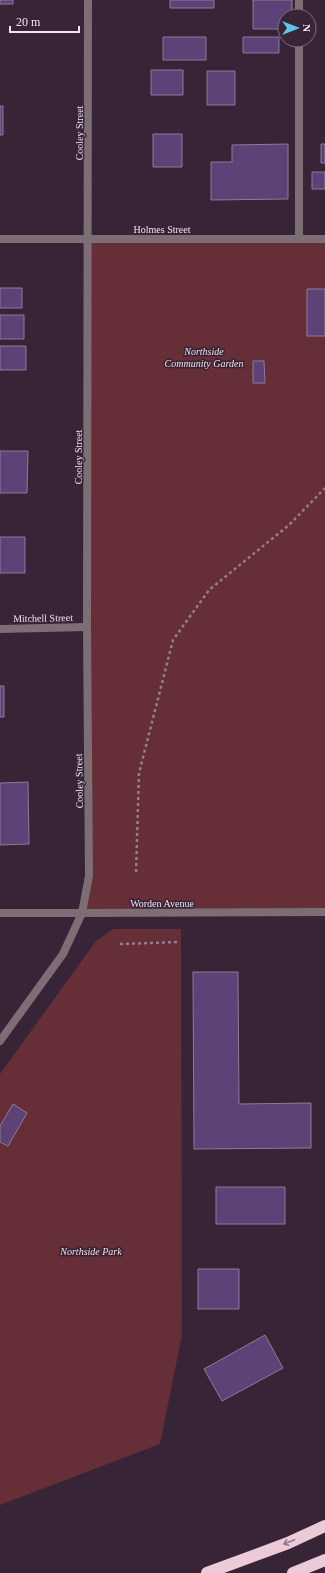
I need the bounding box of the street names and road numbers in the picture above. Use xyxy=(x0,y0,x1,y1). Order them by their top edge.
street label: Cooley Street xyxy=(74,105,85,160)
street label: Holmes Street xyxy=(134,224,191,235)
street label: Cooley Street xyxy=(73,429,84,484)
street label: Mitchell Street xyxy=(13,612,73,624)
street label: Cooley Street xyxy=(73,753,85,808)
street label: Worden Avenue xyxy=(130,898,194,909)

